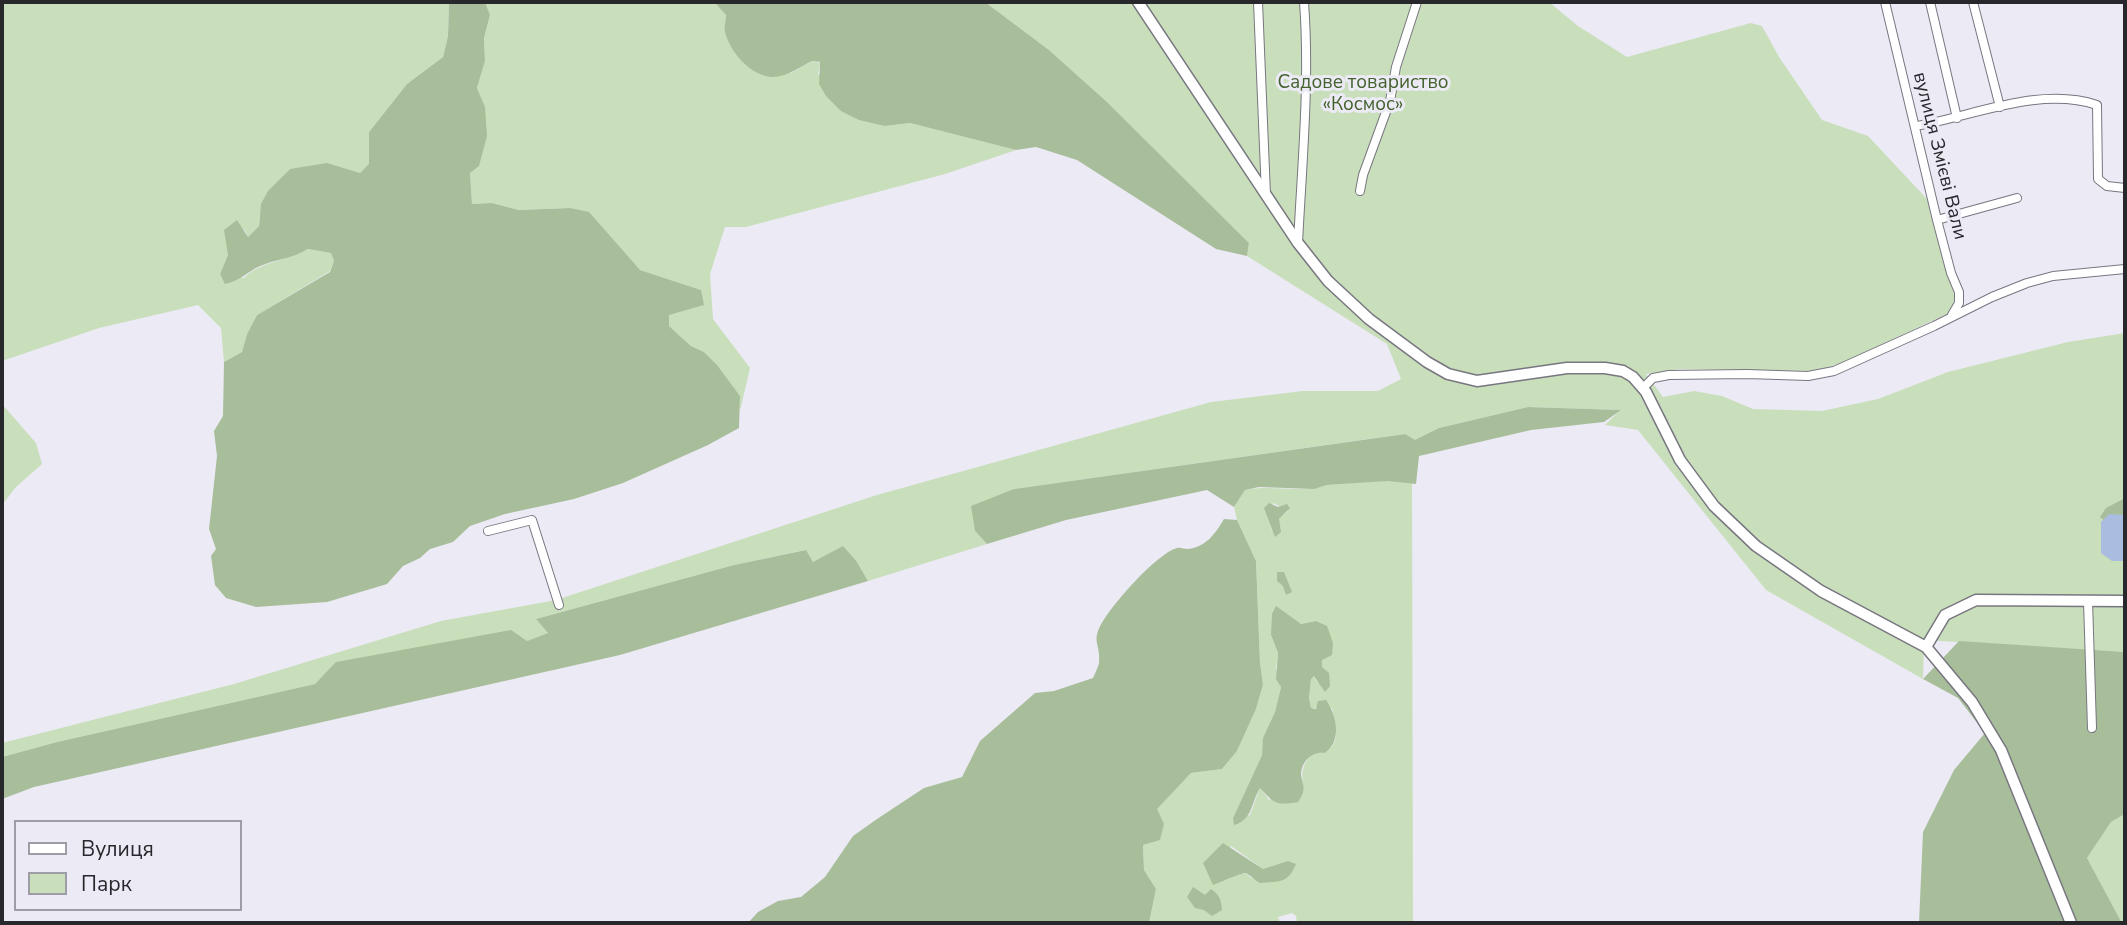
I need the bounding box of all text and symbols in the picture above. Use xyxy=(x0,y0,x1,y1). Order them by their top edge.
street label: вулиця Змієві Вали xyxy=(1907,70,1971,242)
park label: Садове товариство «Космос» xyxy=(1277,72,1449,116)
legend xyxy=(14,820,242,911)
text: Вулиця xyxy=(81,835,154,863)
text: Парк xyxy=(81,870,132,898)

